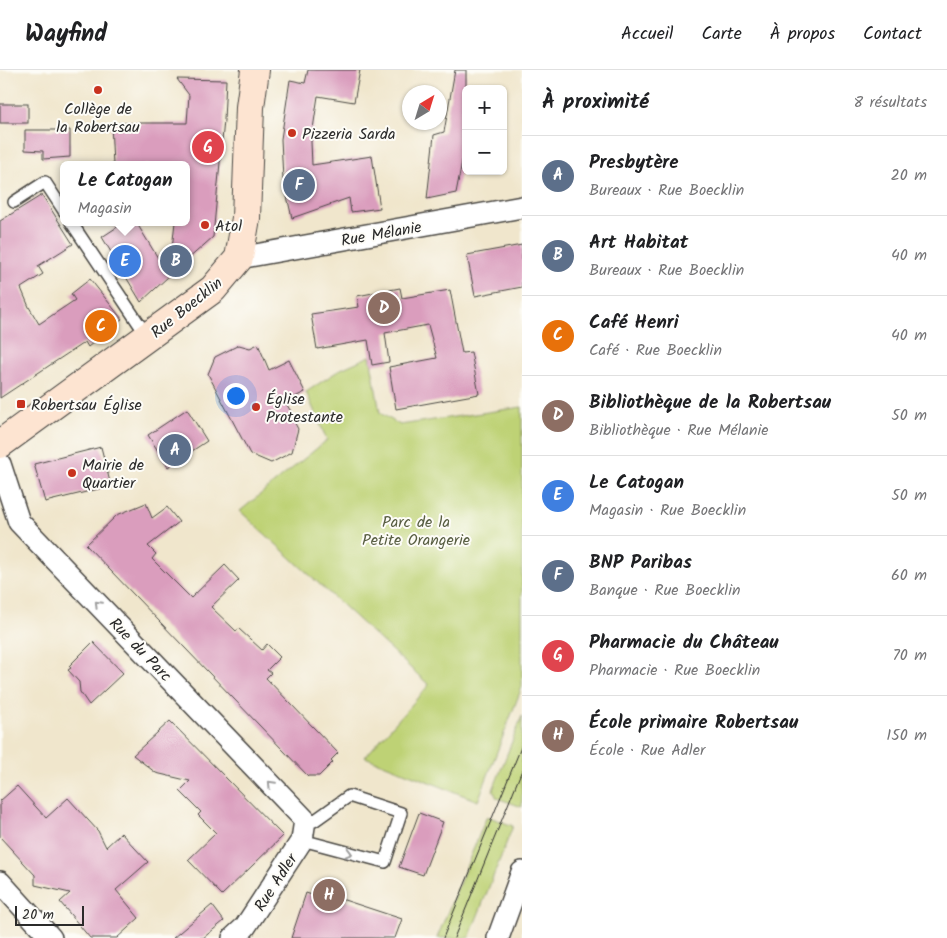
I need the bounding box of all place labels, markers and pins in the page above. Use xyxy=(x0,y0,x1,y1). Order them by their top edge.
marker: Collège de la Robertsau xyxy=(92,84,104,96)
place label: Collège de la Robertsau xyxy=(56,97,140,140)
place label: Pizzeria Sarda xyxy=(302,122,396,147)
marker: Pizzeria Sarda xyxy=(286,127,298,139)
pin: G xyxy=(192,128,224,166)
pin: F xyxy=(283,166,315,204)
place label: Atol xyxy=(215,214,242,239)
marker: Atol xyxy=(199,219,211,231)
pin: E xyxy=(109,242,141,280)
pin: B xyxy=(160,242,192,280)
pin: D xyxy=(368,289,400,327)
pin: C xyxy=(85,307,117,345)
place label: Église Protestante xyxy=(266,387,343,430)
place label: Robertsau Église xyxy=(31,393,142,418)
marker: Robertsau Église xyxy=(15,398,27,410)
marker: Église Protestante xyxy=(250,401,262,413)
pin: A xyxy=(159,431,191,469)
place label: Mairie de Quartier xyxy=(82,453,144,496)
marker: Mairie de Quartier xyxy=(66,467,78,479)
pin: H xyxy=(313,876,345,914)

